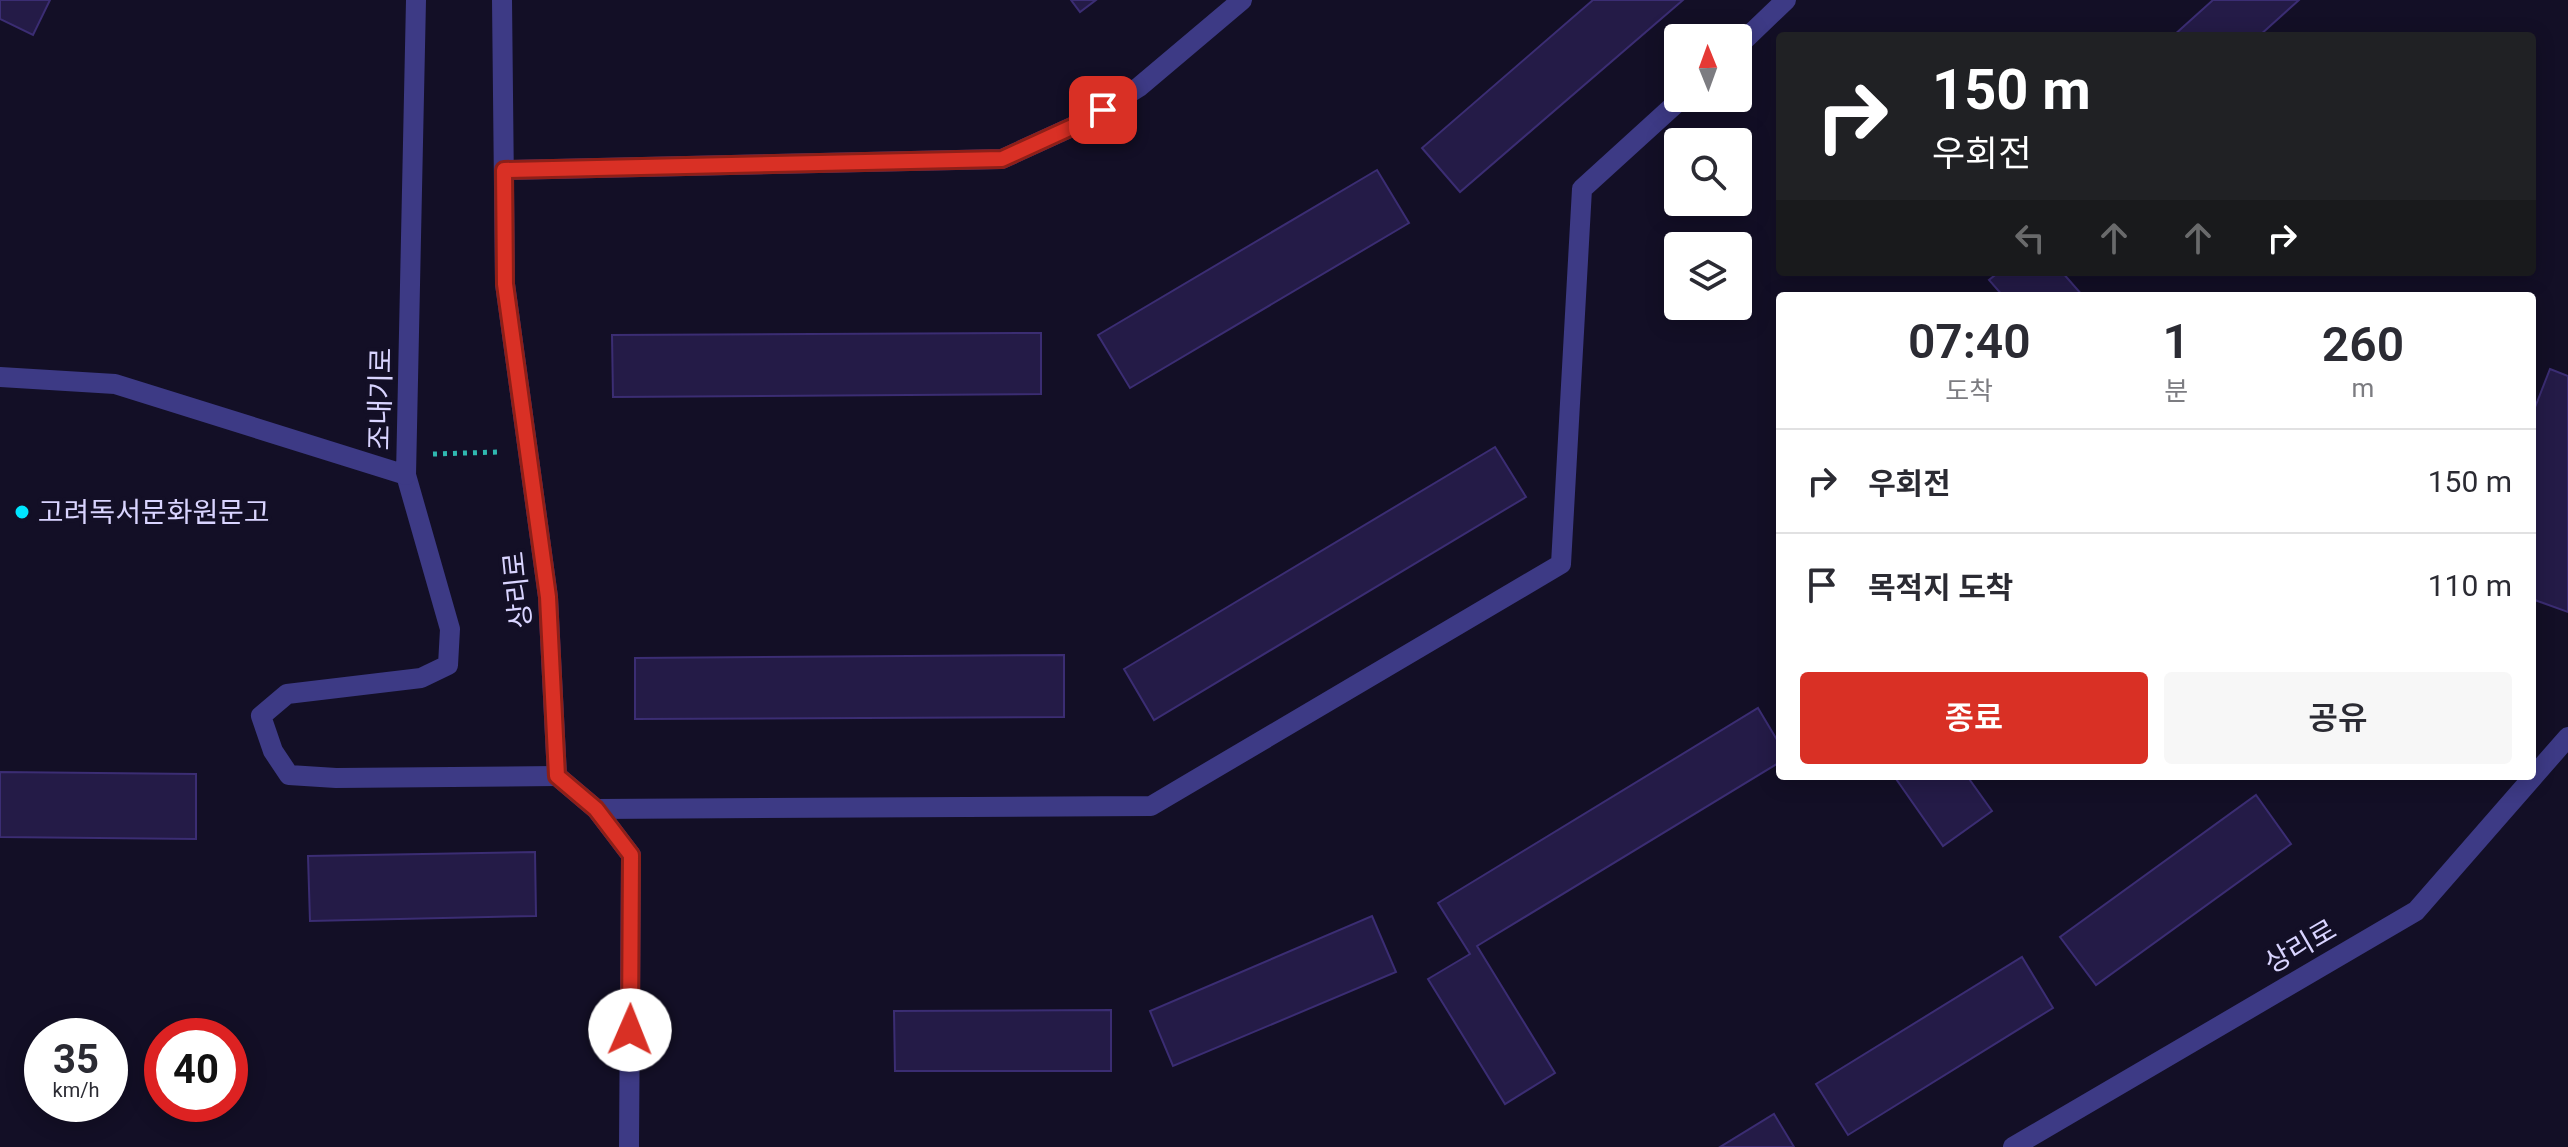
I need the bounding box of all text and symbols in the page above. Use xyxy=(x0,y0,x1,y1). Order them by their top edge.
north arrow xyxy=(1664,24,1752,112)
map controls xyxy=(1664,24,1752,320)
text: 150 m xyxy=(1932,57,2091,123)
icon: right xyxy=(1800,64,1904,168)
pin xyxy=(1069,76,1137,144)
icon: arrive xyxy=(1081,88,1125,132)
button: search xyxy=(1664,128,1752,216)
text: 우회전 xyxy=(1932,133,2031,175)
icon: left xyxy=(2008,216,2052,260)
icon: ahead xyxy=(2092,216,2136,260)
icon: ahead xyxy=(2176,216,2220,260)
icon: right xyxy=(2260,216,2304,260)
button: layers xyxy=(1664,232,1752,320)
text: 07:40 xyxy=(1908,313,2031,370)
text: 1 xyxy=(2163,313,2190,370)
text: 260 xyxy=(2322,316,2404,373)
street label: 조내기로 xyxy=(363,347,398,451)
text: m xyxy=(2352,373,2374,403)
text: 도착 xyxy=(1945,376,1993,406)
text: 분 xyxy=(2164,376,2188,406)
icon: right xyxy=(1800,459,1844,503)
text: 150 m xyxy=(2428,464,2512,499)
text: 우회전 xyxy=(1868,466,1951,501)
place label: 고려독서문화원문고 xyxy=(38,496,270,529)
marker: 고려독서문화원문고 xyxy=(13,503,31,521)
street label: 상리로 xyxy=(497,550,538,630)
icon: arrive xyxy=(1800,563,1844,607)
text: 110 m xyxy=(2428,568,2512,603)
text: 목적지 도착 xyxy=(1868,570,2013,605)
button: 종료 xyxy=(1800,672,2148,764)
button: 공유 xyxy=(2164,672,2512,764)
street label: 상리로 xyxy=(2259,913,2342,980)
position arrow xyxy=(588,988,672,1072)
speed limit sign: 40 xyxy=(144,1018,248,1122)
text: 35 xyxy=(53,1036,99,1083)
text: km/h xyxy=(53,1078,99,1102)

